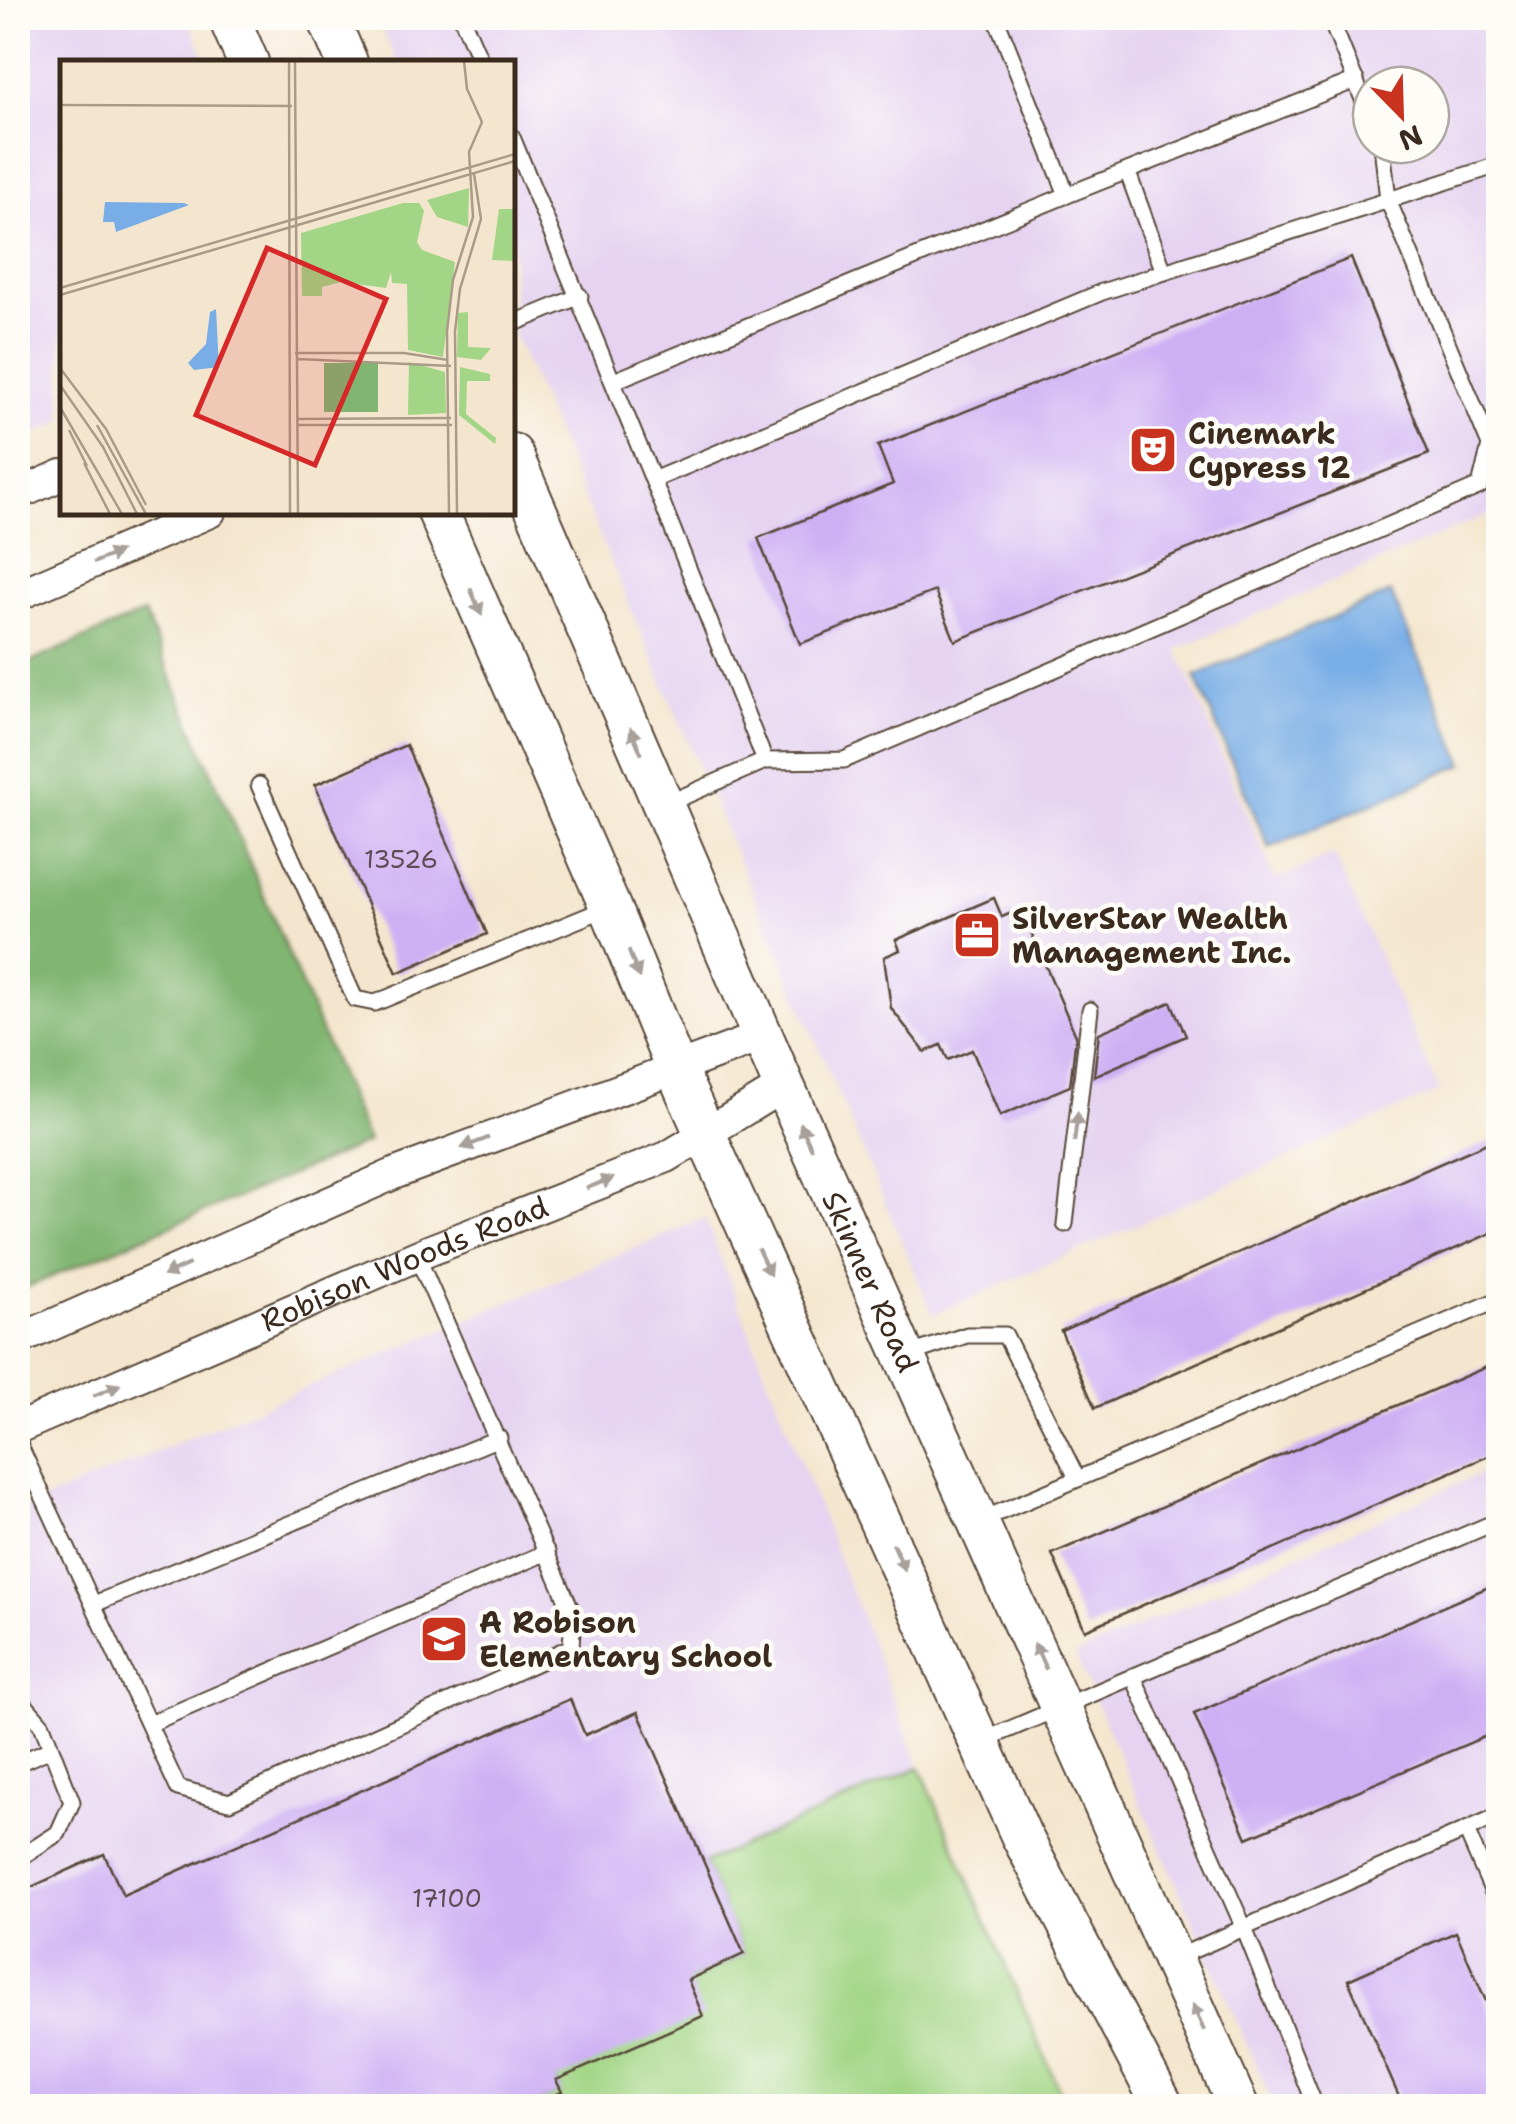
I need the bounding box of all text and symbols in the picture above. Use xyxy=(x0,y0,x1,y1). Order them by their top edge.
inset map xyxy=(60,60,515,515)
north arrow xyxy=(1351,65,1451,165)
text: N xyxy=(1393,116,1428,160)
place label: Cinemark Cypress 12 xyxy=(1188,413,1351,488)
theatre icon: Cinemark Cypress 12 xyxy=(1127,424,1179,476)
one-way arrow xyxy=(92,548,122,564)
one-way arrow xyxy=(468,587,484,617)
one-way arrow xyxy=(628,726,644,756)
house number: 13526 xyxy=(364,842,438,876)
place label: SilverStar Wealth Management Inc. xyxy=(1012,898,1292,973)
office icon: SilverStar Wealth Management Inc. xyxy=(951,909,1003,961)
one-way arrow xyxy=(626,949,642,979)
one-way arrow xyxy=(1068,1111,1084,1143)
one-way arrow xyxy=(798,1121,814,1151)
one-way arrow xyxy=(460,1135,490,1151)
one-way arrow xyxy=(586,1175,616,1191)
street label: Skinner Road xyxy=(813,1184,929,1378)
street label: Robison Woods Road xyxy=(254,1185,554,1341)
one-way arrow xyxy=(755,1248,772,1277)
one-way arrow xyxy=(161,1262,191,1278)
one-way arrow xyxy=(92,1382,122,1398)
one-way arrow xyxy=(891,1542,907,1572)
place label: A Robison Elementary School xyxy=(479,1602,772,1677)
school or university icon: A Robison Elementary School xyxy=(418,1613,470,1665)
one-way arrow xyxy=(1031,1641,1048,1670)
house number: 17100 xyxy=(412,1881,482,1915)
one-way arrow xyxy=(1190,2002,1206,2032)

